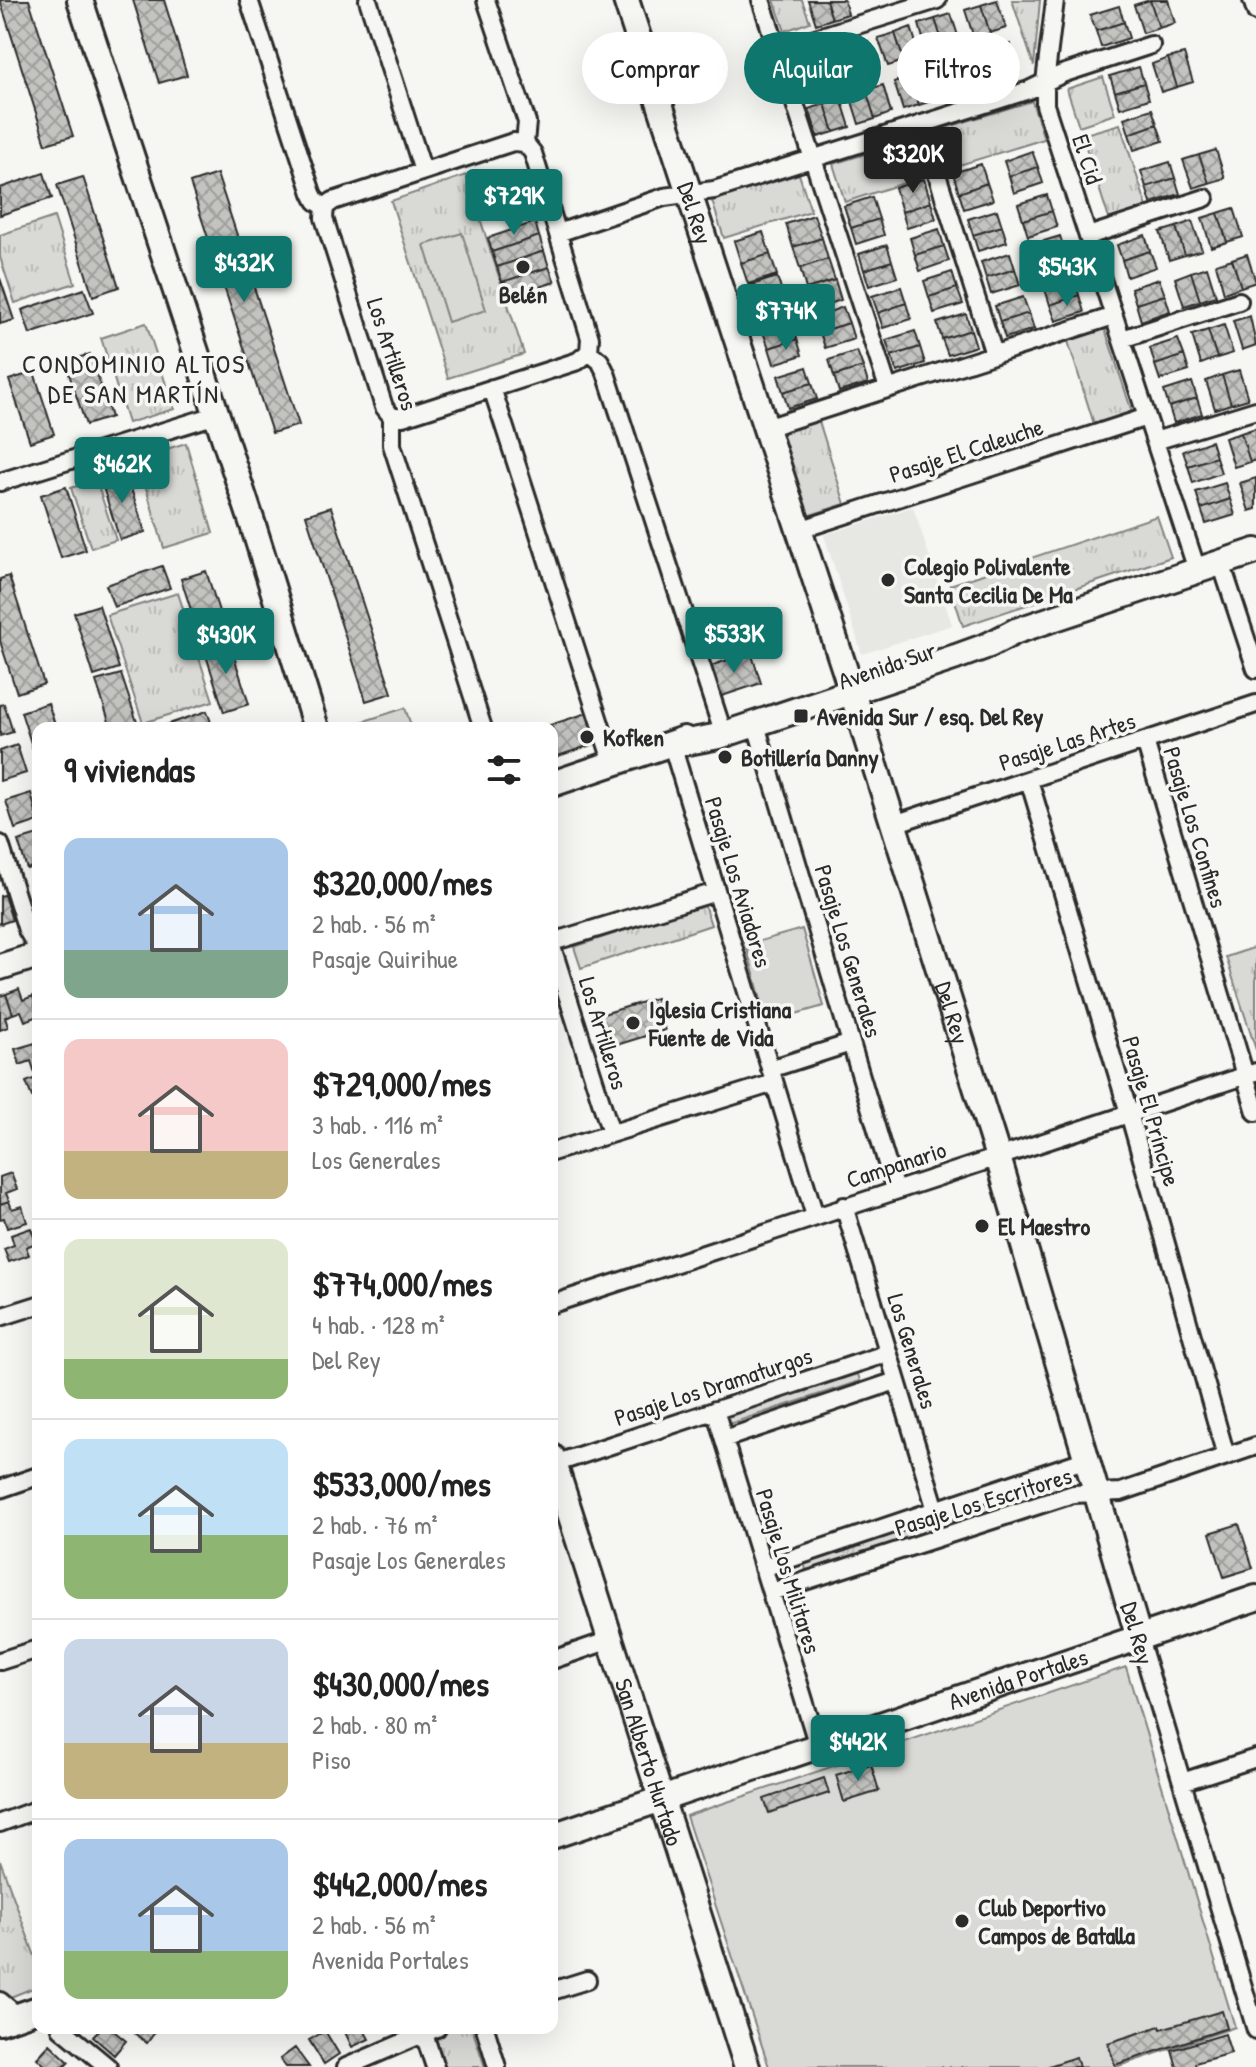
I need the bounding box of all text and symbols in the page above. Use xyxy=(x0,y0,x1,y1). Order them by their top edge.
chip: Comprar xyxy=(582,32,728,104)
chip: Alquilar xyxy=(744,32,881,104)
chip: Filtros xyxy=(897,32,1020,104)
pin: $320K xyxy=(857,127,969,195)
street label: El Cid xyxy=(1065,130,1111,188)
text: $320K xyxy=(882,135,944,170)
pin: $729K xyxy=(458,169,570,237)
text: $729K xyxy=(483,177,545,212)
street label: Del Rey xyxy=(670,178,721,248)
pin: $432K xyxy=(188,236,300,304)
pin: $543K xyxy=(1011,240,1123,308)
text: $432K xyxy=(214,244,274,279)
text: $543K xyxy=(1037,248,1097,283)
marker: Belén xyxy=(514,258,532,276)
place label: Belén xyxy=(499,278,547,310)
pin: $774K xyxy=(730,284,842,352)
text: $774K xyxy=(755,292,817,327)
street label: Los Artilleros xyxy=(360,294,426,414)
district label: CONDOMINIO ALTOS DE SAN MARTÍN xyxy=(22,346,246,411)
street label: Pasaje El Caleuche xyxy=(885,410,1047,490)
pin: $462K xyxy=(66,437,178,505)
text: $462K xyxy=(92,445,152,480)
place label: Colegio Polivalente Santa Cecilia De Ma xyxy=(904,550,1073,610)
marker: Colegio Polivalente Santa Cecilia De Ma xyxy=(879,571,897,589)
pin: $533K xyxy=(678,607,790,675)
pin: $430K xyxy=(170,608,282,676)
text: $533K xyxy=(703,615,765,650)
text: $430K xyxy=(196,616,256,651)
street label: Avenida Sur xyxy=(834,633,940,697)
place label: Avenida Sur / esq. Del Rey xyxy=(817,700,1043,733)
street label: Pasaje Las Artes xyxy=(995,704,1139,778)
marker: Avenida Sur / esq. Del Rey xyxy=(792,707,810,725)
place label: Kofken xyxy=(603,721,664,753)
marker: Kofken xyxy=(578,728,596,746)
place label: Botillería Danny xyxy=(741,741,879,774)
street label: Pasaje Los Confines xyxy=(1156,743,1236,911)
text: 9 viviendas xyxy=(64,747,195,793)
icon: filters xyxy=(482,748,526,792)
marker: Botillería Danny xyxy=(716,748,734,766)
street label: Pasaje Los Aviadores xyxy=(698,793,780,971)
text: $320,000/mes xyxy=(312,860,492,906)
street label: Pasaje Los Generales xyxy=(808,861,890,1041)
icon: home xyxy=(128,870,224,966)
text: 2 hab. · 56 m² xyxy=(312,906,436,941)
text: Pasaje Quirihue xyxy=(312,941,458,976)
street label: Los Artilleros xyxy=(572,973,636,1093)
street label: Del Rey xyxy=(928,978,977,1048)
place label: Iglesia Cristiana Fuente de Vida xyxy=(648,993,792,1053)
marker: Iglesia Cristiana Fuente de Vida xyxy=(624,1014,642,1032)
street label: Pasaje El Príncipe xyxy=(1115,1032,1189,1190)
text: $729,000/mes xyxy=(312,1061,491,1107)
icon: home xyxy=(128,1071,224,1167)
text: 3 hab. · 116 m² xyxy=(312,1107,443,1142)
street label: Campanario xyxy=(842,1133,950,1195)
text: Los Generales xyxy=(312,1142,441,1177)
place label: El Maestro xyxy=(998,1210,1090,1242)
marker: El Maestro xyxy=(973,1217,991,1235)
text: $774,000/mes xyxy=(312,1261,492,1307)
icon: home xyxy=(128,1271,224,1367)
street label: Los Generales xyxy=(880,1290,946,1412)
text: 4 hab. · 128 m² xyxy=(312,1307,445,1342)
street label: Pasaje Los Dramaturgos xyxy=(610,1339,816,1433)
text: Del Rey xyxy=(312,1342,381,1377)
street label: Pasaje Los Escritores xyxy=(891,1459,1075,1543)
text: $533,000/mes xyxy=(312,1461,491,1507)
icon: home xyxy=(128,1471,224,1567)
street label: Pasaje Los Militares xyxy=(749,1485,829,1657)
text: 2 hab. · 76 m² xyxy=(312,1507,438,1542)
text: Pasaje Los Generales xyxy=(312,1542,506,1577)
street label: Del Rey xyxy=(1114,1598,1162,1668)
street label: Avenida Portales xyxy=(944,1640,1092,1717)
text: $430,000/mes xyxy=(312,1661,489,1707)
icon: home xyxy=(128,1671,224,1767)
street label: San Alberto Hurtado xyxy=(608,1674,691,1850)
text: 2 hab. · 80 m² xyxy=(312,1707,437,1742)
pin: $442K xyxy=(802,1715,914,1783)
text: $442K xyxy=(829,1723,887,1758)
text: Piso xyxy=(312,1742,351,1777)
text: $442,000/mes xyxy=(312,1861,487,1907)
icon: home xyxy=(128,1871,224,1967)
place label: Club Deportivo Campos de Batalla xyxy=(978,1891,1136,1952)
text: 2 hab. · 56 m² xyxy=(312,1907,436,1942)
marker: Club Deportivo Campos de Batalla xyxy=(953,1912,971,1930)
text: Avenida Portales xyxy=(312,1942,469,1977)

